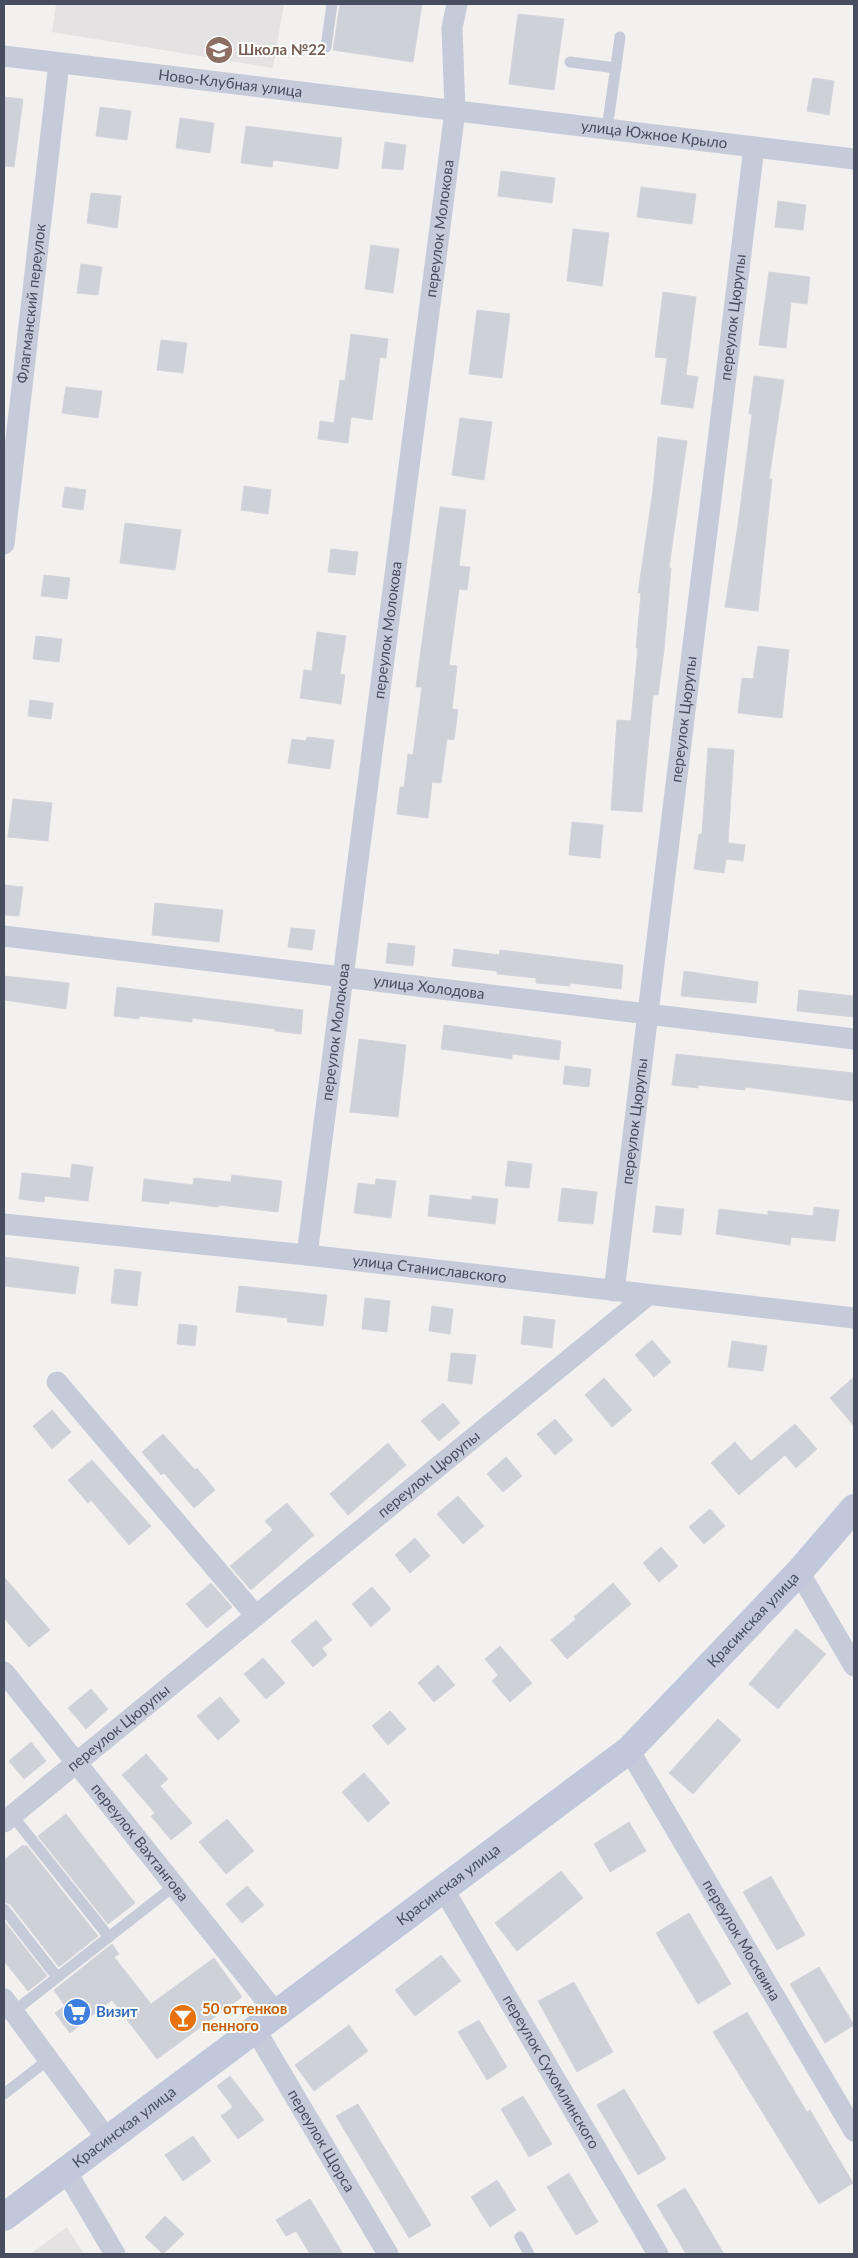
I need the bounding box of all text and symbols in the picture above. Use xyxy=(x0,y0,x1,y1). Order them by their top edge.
school or university icon: Школа №22 xyxy=(204,35,234,65)
place label: Школа №22 xyxy=(238,40,326,58)
street label: Ново-Клубная улица xyxy=(157,65,303,100)
street label: улица Южное Крыло xyxy=(580,116,729,152)
street label: переулок Молокова xyxy=(421,159,457,298)
street label: Флагманский переулок xyxy=(12,222,49,384)
street label: переулок Цюрупы xyxy=(716,253,749,381)
street label: переулок Молокова xyxy=(369,560,405,700)
street label: переулок Цюрупы xyxy=(666,655,700,783)
street label: переулок Молокова xyxy=(317,962,353,1102)
street label: улица Холодова xyxy=(372,971,486,1002)
street label: переулок Цюрупы xyxy=(617,1057,650,1185)
street label: улица Станиславского xyxy=(352,1250,508,1286)
street label: переулок Цюрупы xyxy=(373,1426,483,1521)
street label: Красинская улица xyxy=(703,1568,802,1671)
street label: переулок Цюрупы xyxy=(63,1680,173,1775)
street label: переулок Вахтангова xyxy=(88,1779,193,1904)
street label: Красинская улица xyxy=(393,1839,503,1929)
street label: переулок Москвина xyxy=(699,1876,785,2004)
street label: переулок Сухомлинского xyxy=(500,1991,604,2152)
supermarket icon: Визит xyxy=(62,1997,92,2027)
place label: 50 оттенков пенного xyxy=(202,1999,288,2034)
place label: Визит xyxy=(96,2002,138,2020)
bar icon: 50 оттенков пенного xyxy=(168,2003,198,2033)
street label: Красинская улица xyxy=(68,2082,179,2171)
street label: переулок Щорса xyxy=(285,2086,359,2195)

